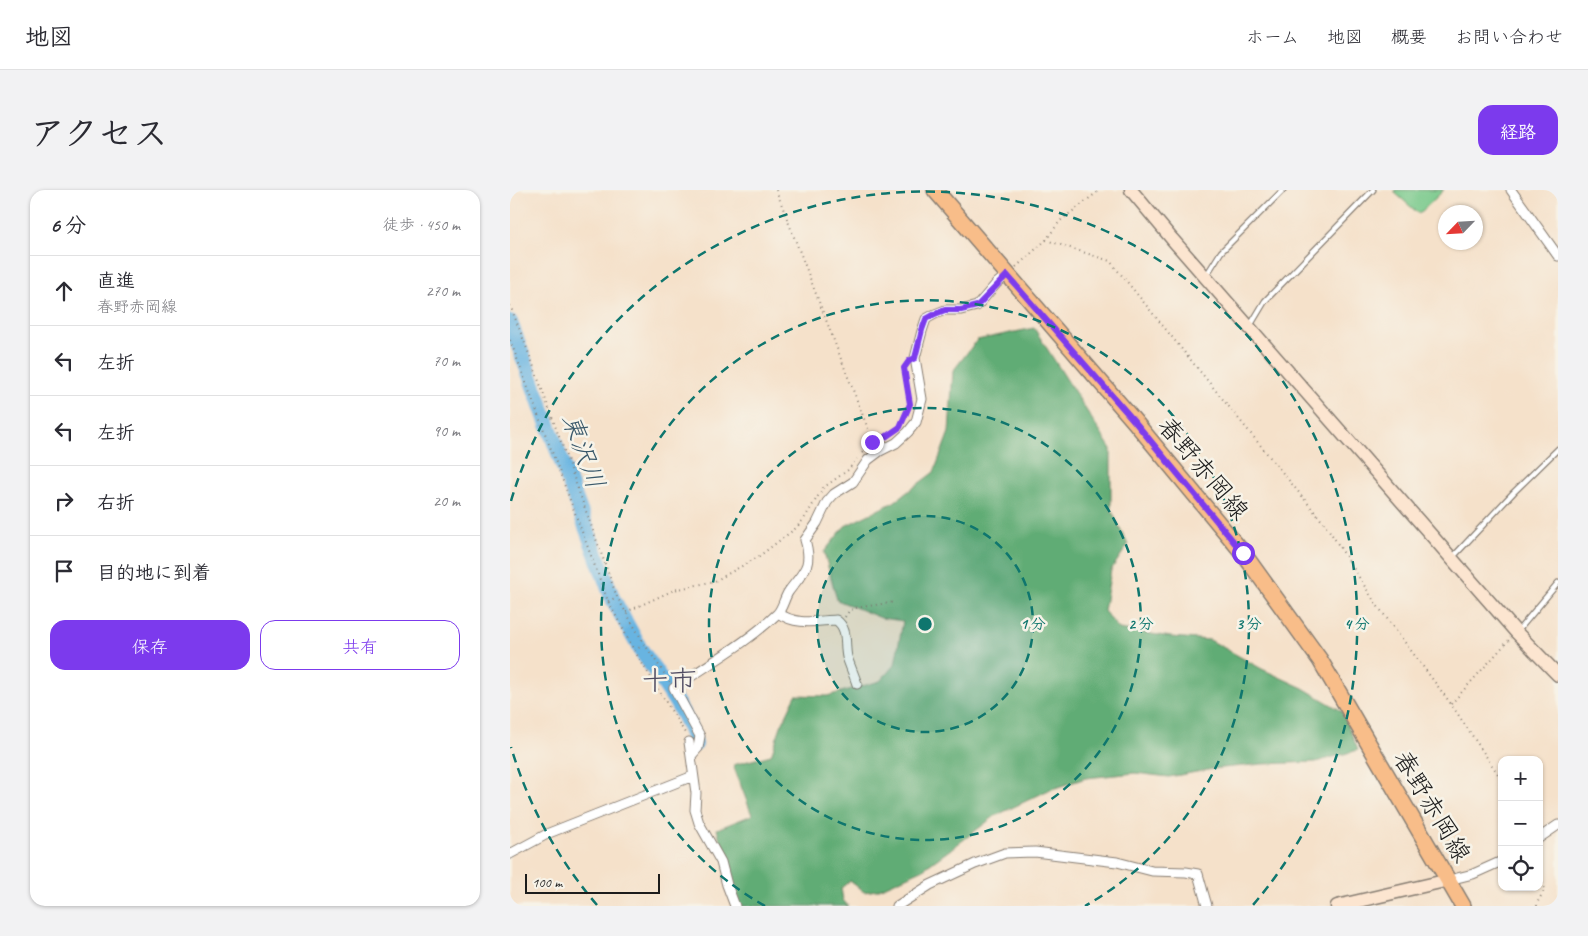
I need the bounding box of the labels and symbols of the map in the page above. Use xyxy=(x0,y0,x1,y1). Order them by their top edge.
north arrow xyxy=(1438,205,1483,250)
water label: 東沢川 xyxy=(555,409,612,493)
street label: 春野赤岡線 xyxy=(1151,410,1256,527)
route end xyxy=(861,431,884,454)
route start xyxy=(1232,542,1255,565)
centre of rings xyxy=(916,615,934,633)
text: 1 分 xyxy=(1020,615,1046,634)
text: 2 分 xyxy=(1128,615,1154,634)
text: 3 分 xyxy=(1236,615,1262,634)
text: 4 分 xyxy=(1344,615,1370,634)
district label: 十市 xyxy=(641,663,697,698)
street label: 春野赤岡線 xyxy=(1386,745,1478,868)
scale bar xyxy=(525,871,660,894)

